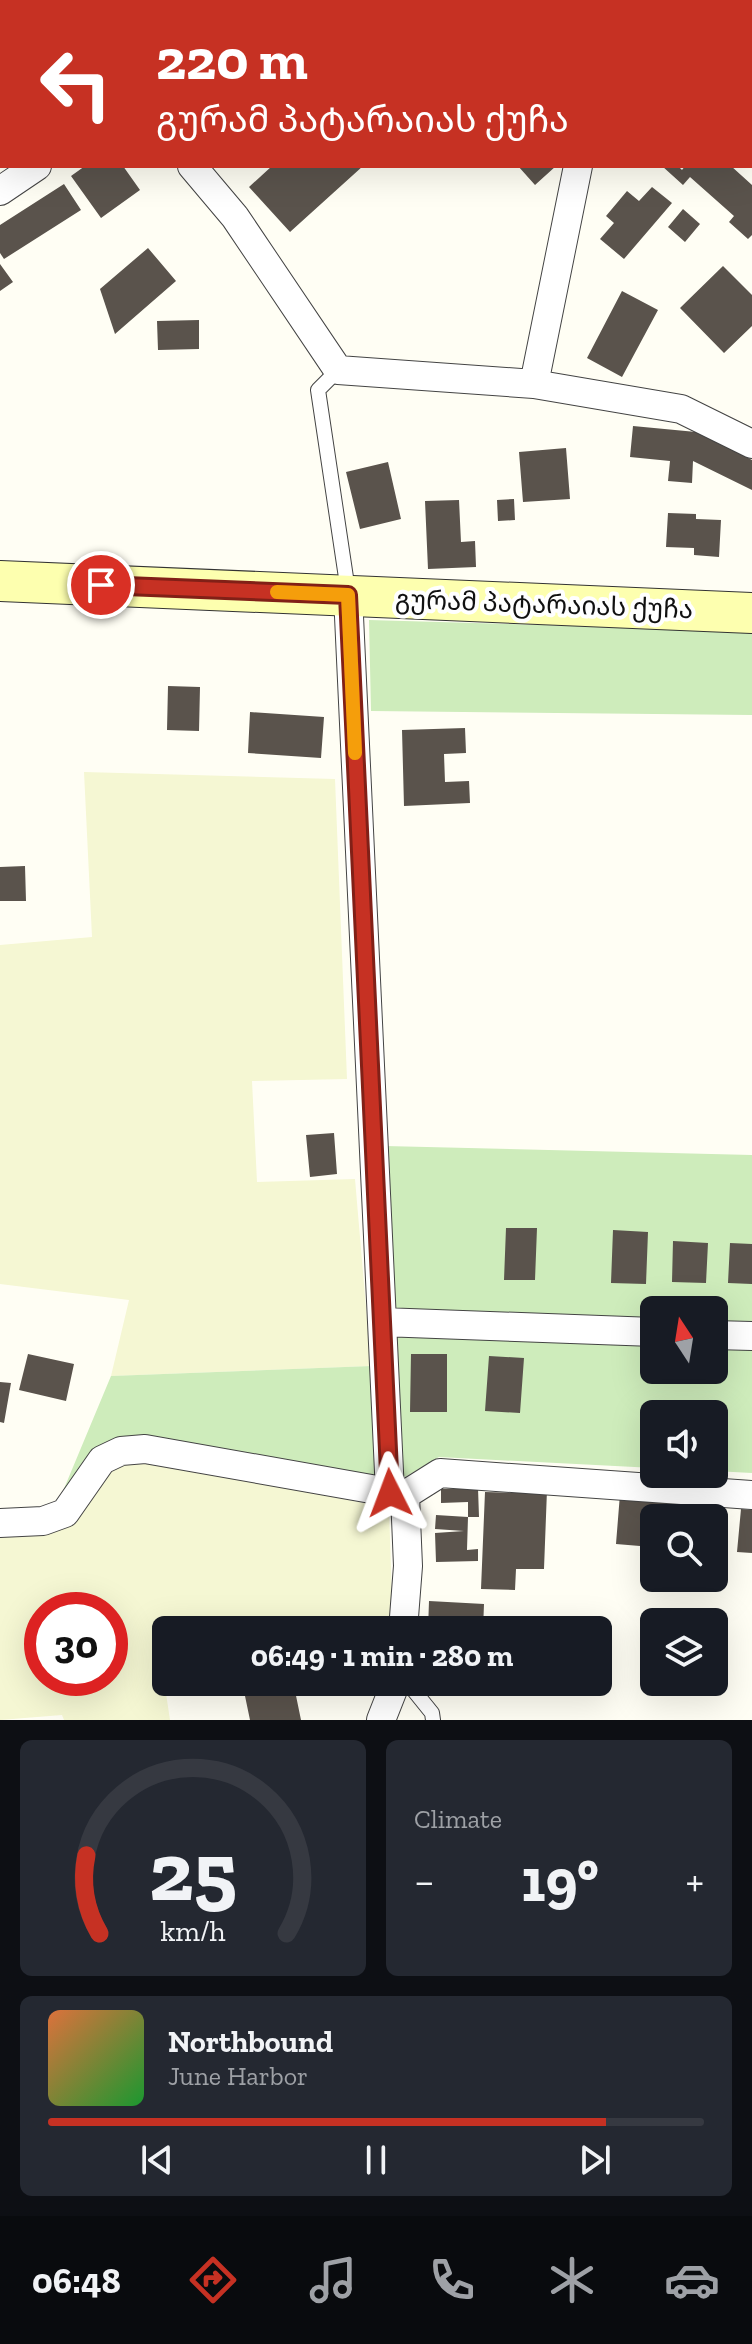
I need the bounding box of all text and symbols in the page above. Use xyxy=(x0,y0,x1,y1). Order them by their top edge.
text: 220 m xyxy=(156,26,308,93)
icon: left xyxy=(24,32,128,136)
text: გურამ პატარაიას ქუჩა xyxy=(156,98,569,141)
pin xyxy=(67,551,135,619)
icon: arrive xyxy=(79,563,123,607)
street label: გურამ პატარაიას ქუჩა xyxy=(394,583,694,625)
north arrow xyxy=(640,1296,728,1384)
map controls xyxy=(640,1296,728,1696)
button: sound xyxy=(640,1400,728,1488)
position arrow xyxy=(348,1451,432,1535)
button: search xyxy=(640,1504,728,1592)
speed limit sign: 30 xyxy=(24,1592,128,1696)
button: layers xyxy=(640,1608,728,1696)
text: 06:49 · 1 min · 280 m xyxy=(251,1638,513,1674)
text: Climate xyxy=(414,1803,502,1835)
text: 25 xyxy=(149,1821,237,1921)
text: 19° xyxy=(521,1844,599,1916)
text: − xyxy=(414,1854,435,1907)
text: + xyxy=(685,1854,704,1907)
text: km/h xyxy=(160,1914,226,1948)
text: Northbound xyxy=(168,2024,333,2060)
text: June Harbor xyxy=(168,2060,308,2092)
icon: previous xyxy=(135,2138,179,2182)
icon: pause xyxy=(354,2138,398,2182)
icon: next xyxy=(573,2138,617,2182)
icon: directions xyxy=(185,2252,241,2308)
icon: music xyxy=(305,2252,361,2308)
icon: phone xyxy=(424,2252,480,2308)
icon: climate xyxy=(544,2252,600,2308)
icon: car xyxy=(664,2252,720,2308)
text: 06:48 xyxy=(32,2259,121,2302)

